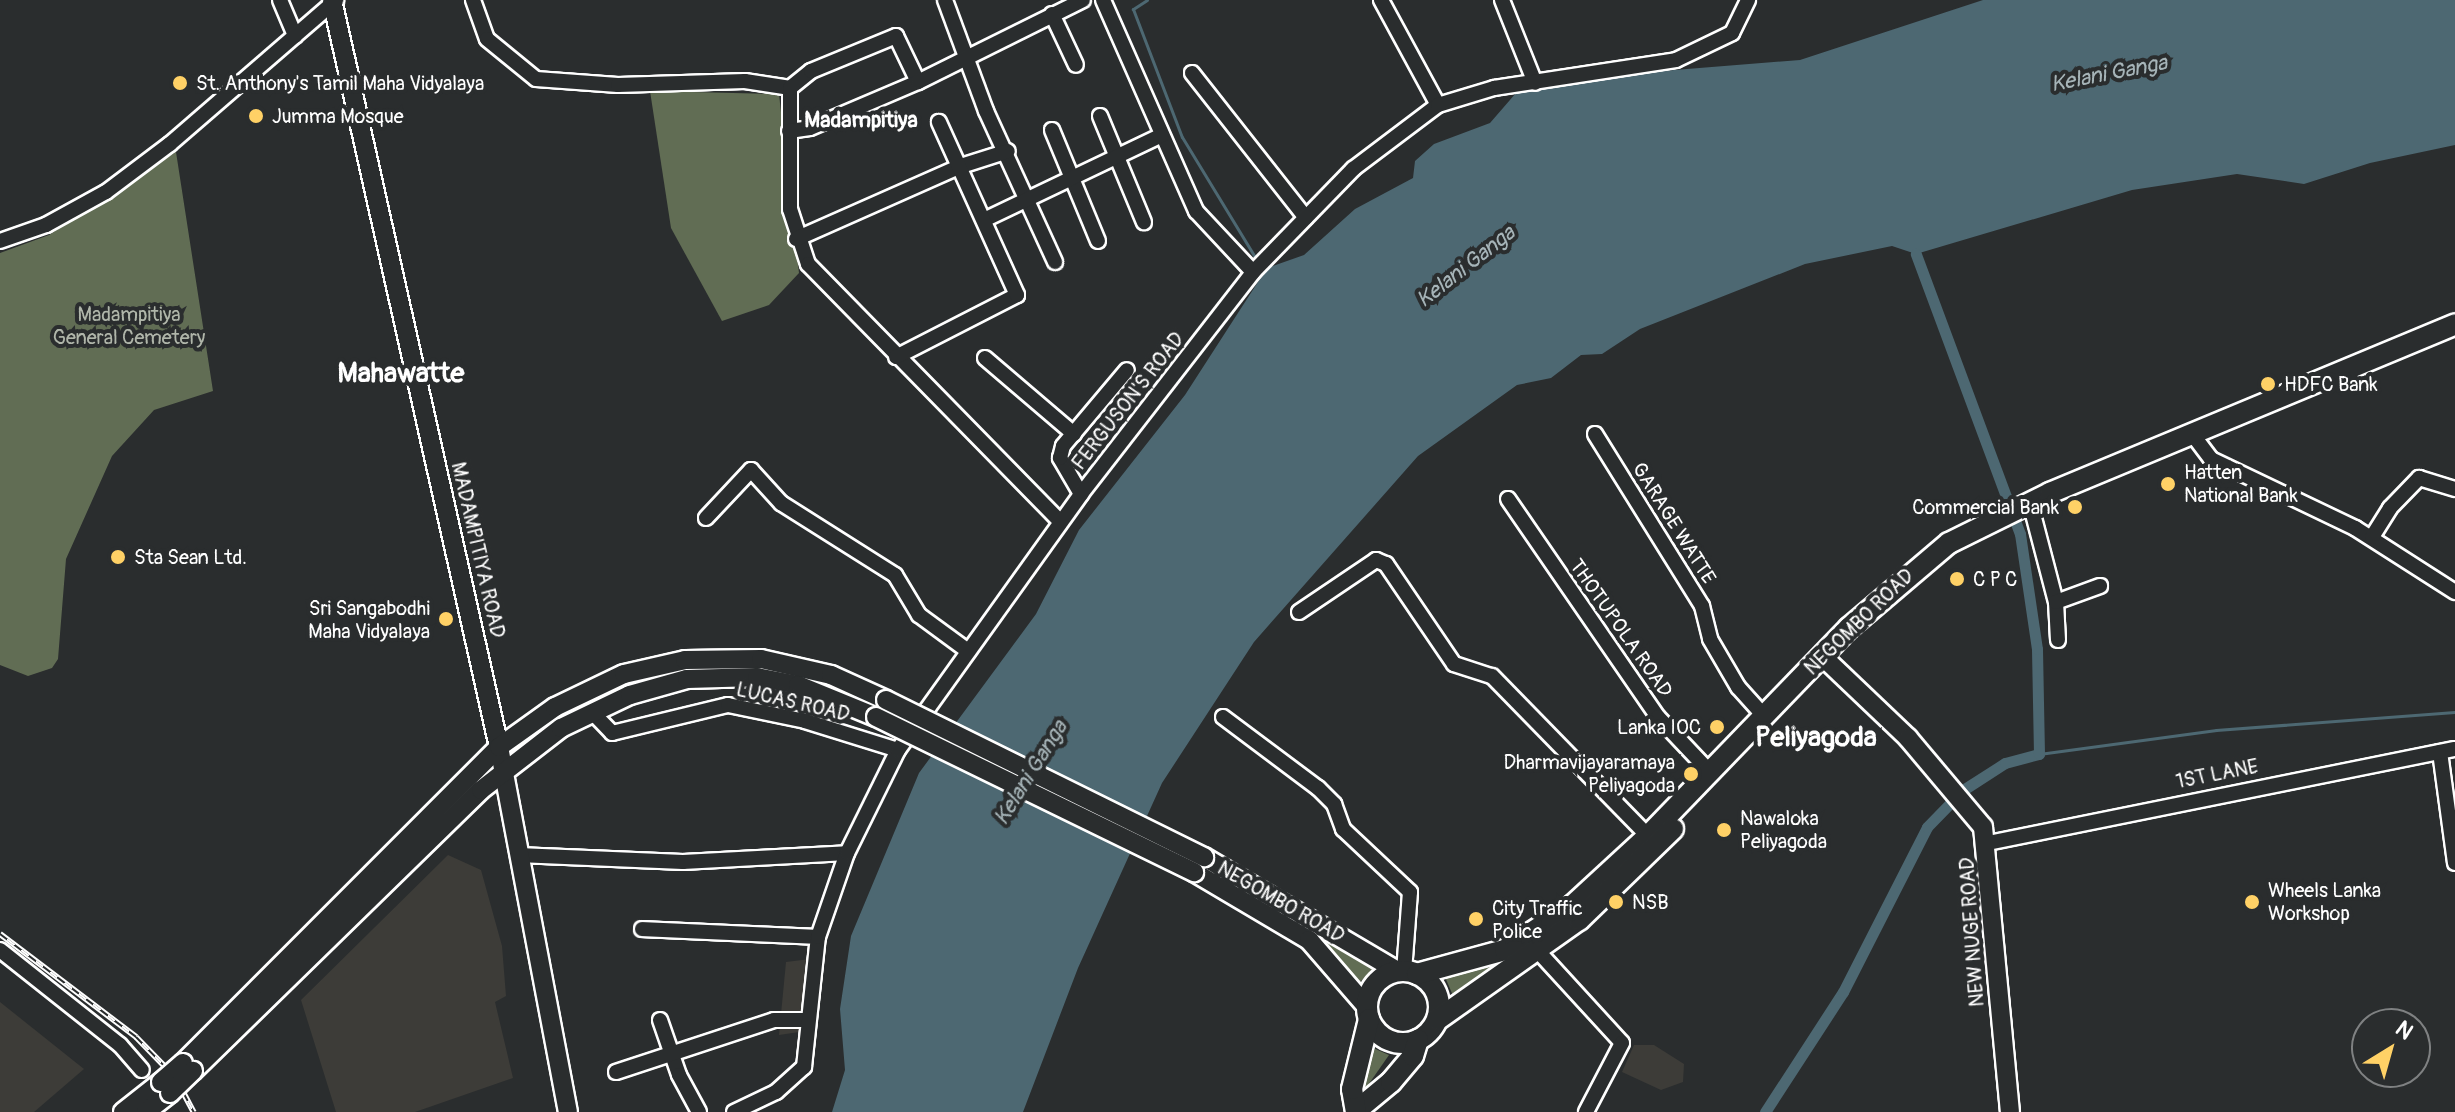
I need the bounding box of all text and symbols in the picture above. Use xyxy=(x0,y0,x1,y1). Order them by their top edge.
water label: Kelani Ganga xyxy=(2049,50,2169,98)
place label: St. Anthony's Tamil Maha Vidyalaya xyxy=(196,71,484,95)
marker: St. Anthony's Tamil Maha Vidyalaya xyxy=(171,74,189,92)
place label: Jumma Mosque xyxy=(272,104,404,128)
marker: Jumma Mosque xyxy=(247,107,265,125)
district label: Madampitiya xyxy=(804,108,918,134)
water label: Kelani Ganga xyxy=(1411,220,1521,314)
park label: Madampitiya General Cemetery xyxy=(53,303,205,350)
street label: FERGUSON'S ROAD xyxy=(1067,327,1189,475)
district label: Mahawatte xyxy=(338,357,464,391)
place label: HDFC Bank xyxy=(2284,372,2378,396)
marker: HDFC Bank xyxy=(2259,375,2277,393)
street label: GARAGE WATTE xyxy=(1627,458,1721,588)
street label: MADAMPITIYA ROAD xyxy=(446,460,510,640)
place label: Hatten National Bank xyxy=(2184,460,2298,507)
marker: Hatten National Bank xyxy=(2159,475,2177,493)
place label: Commercial Bank xyxy=(1912,495,2059,519)
marker: Commercial Bank xyxy=(2066,498,2084,516)
place label: Sta Sean Ltd. xyxy=(134,545,247,569)
marker: Sta Sean Ltd. xyxy=(109,548,127,566)
street label: THOTUPOLA ROAD xyxy=(1564,554,1678,702)
street label: NEGOMBO ROAD xyxy=(1799,564,1919,680)
place label: C P C xyxy=(1973,567,2017,591)
marker: C P C xyxy=(1948,570,1966,588)
place label: Sri Sangabodhi Maha Vidyalaya xyxy=(308,596,430,643)
marker: Sri Sangabodhi Maha Vidyalaya xyxy=(437,610,455,628)
street label: LUCAS ROAD xyxy=(734,677,852,727)
place label: Lanka IOC xyxy=(1617,715,1701,739)
water label: Kelani Ganga xyxy=(989,716,1073,830)
marker: Lanka IOC xyxy=(1708,718,1726,736)
district label: Peliyagoda xyxy=(1755,721,1877,755)
place label: Dharmavijayaramaya Peliyagoda xyxy=(1504,750,1675,797)
street label: 1ST LANE xyxy=(2174,754,2260,794)
marker: Dharmavijayaramaya Peliyagoda xyxy=(1682,765,1700,783)
place label: Nawaloka Peliyagoda xyxy=(1740,806,1827,853)
marker: Nawaloka Peliyagoda xyxy=(1715,821,1733,839)
street label: NEGOMBO ROAD xyxy=(1213,856,1349,948)
street label: NEW NUGE ROAD xyxy=(1955,856,1989,1008)
place label: Wheels Lanka Workshop xyxy=(2268,878,2381,925)
place label: NSB xyxy=(1632,890,1668,914)
marker: NSB xyxy=(1607,893,1625,911)
marker: Wheels Lanka Workshop xyxy=(2243,893,2261,911)
place label: City Traffic Police xyxy=(1492,896,1583,943)
marker: City Traffic Police xyxy=(1467,910,1485,928)
north arrow xyxy=(2351,1008,2431,1088)
text: N xyxy=(2390,1015,2419,1046)

